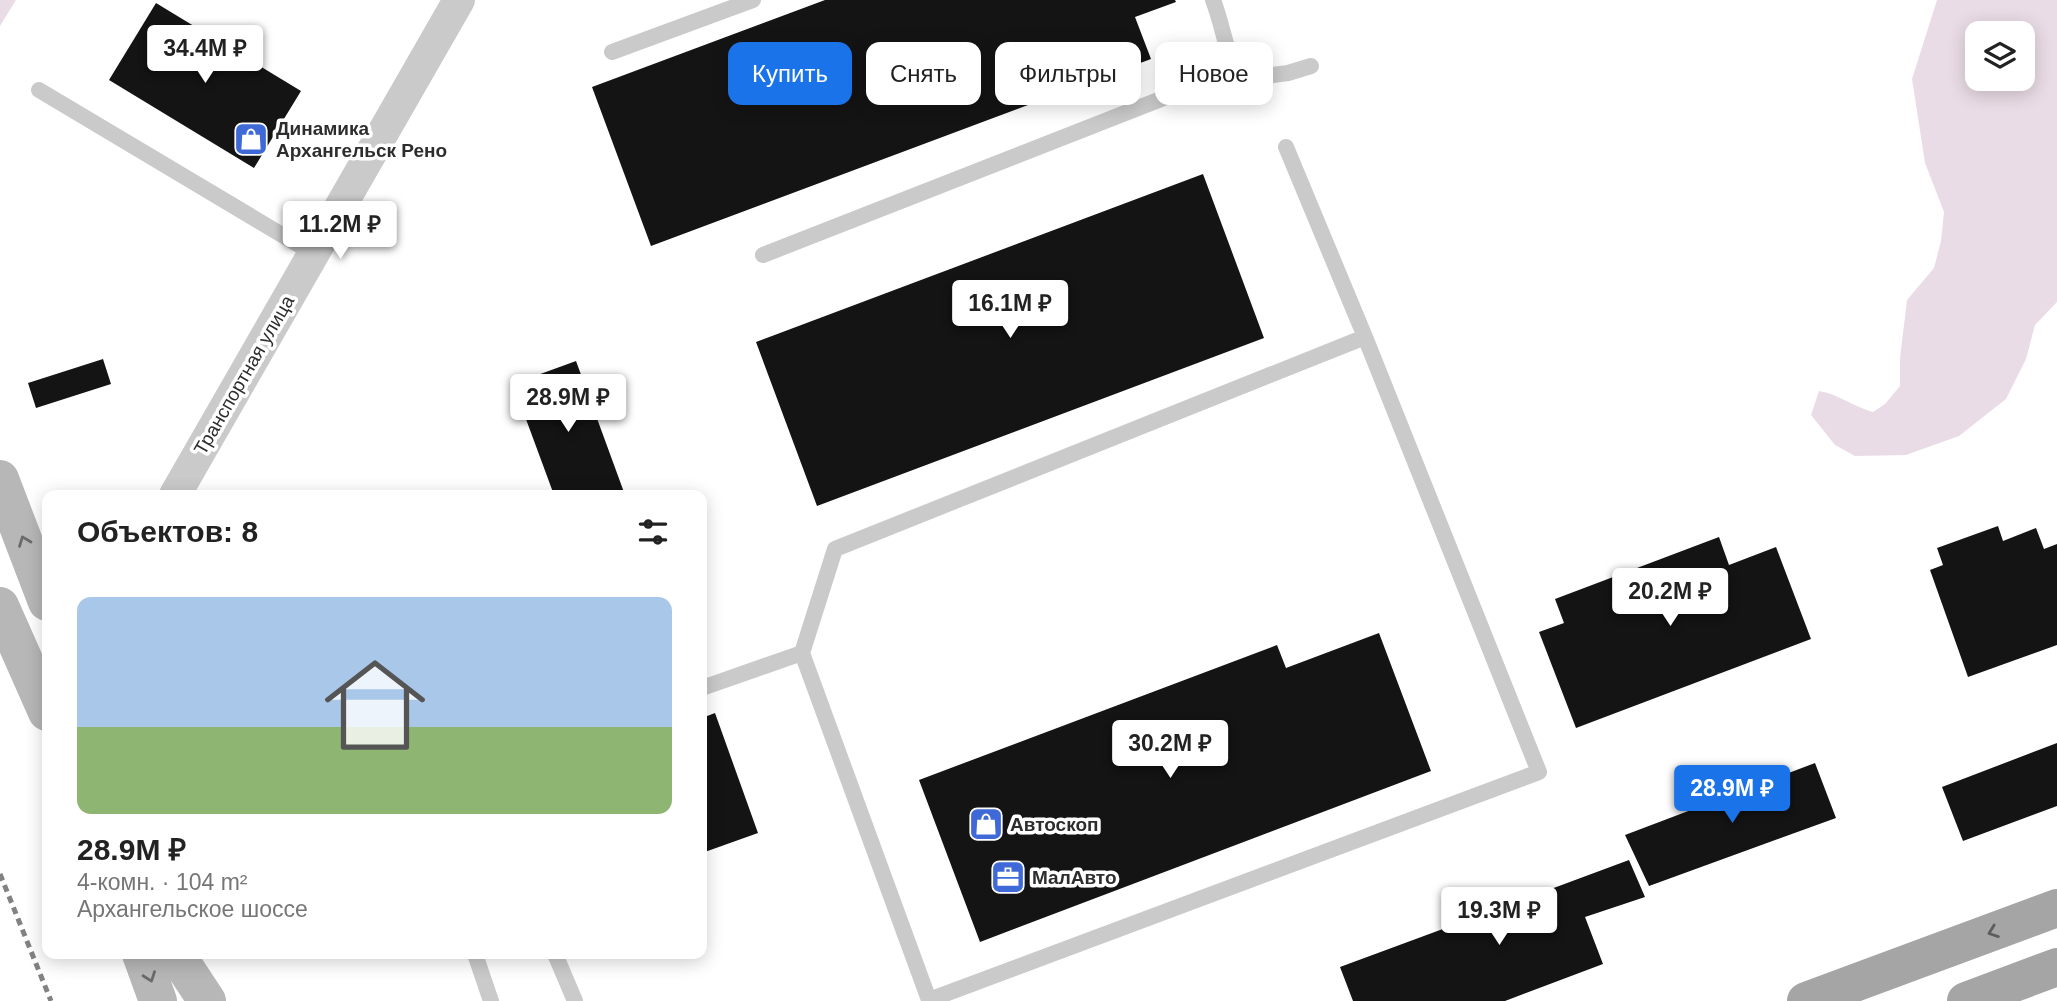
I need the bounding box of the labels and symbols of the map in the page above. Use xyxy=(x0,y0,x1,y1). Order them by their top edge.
pin: 34.4M ₽ xyxy=(140,25,270,85)
place label: Динамика Архангельск Рено xyxy=(276,118,447,161)
shop icon: Динамика Архангельск Рено xyxy=(232,120,270,158)
pin: 11.2M ₽ xyxy=(275,202,405,261)
pin: 16.1M ₽ xyxy=(945,280,1075,340)
street label: Транспортная улица xyxy=(190,291,298,458)
pin: 28.9M ₽ xyxy=(503,374,633,434)
one-way arrow xyxy=(18,535,32,547)
pin: 20.2M ₽ xyxy=(1605,568,1735,628)
pin: 30.2M ₽ xyxy=(1105,720,1235,780)
pin: 28.9M ₽ xyxy=(1667,766,1797,825)
shop icon: Автоскоп xyxy=(967,805,1005,843)
place label: Автоскоп xyxy=(1010,814,1098,835)
office icon: МалАвто xyxy=(989,858,1027,896)
place label: МалАвто xyxy=(1032,867,1117,888)
pin: 19.3M ₽ xyxy=(1434,888,1564,947)
one-way arrow xyxy=(1988,923,2000,937)
one-way arrow xyxy=(142,971,156,983)

